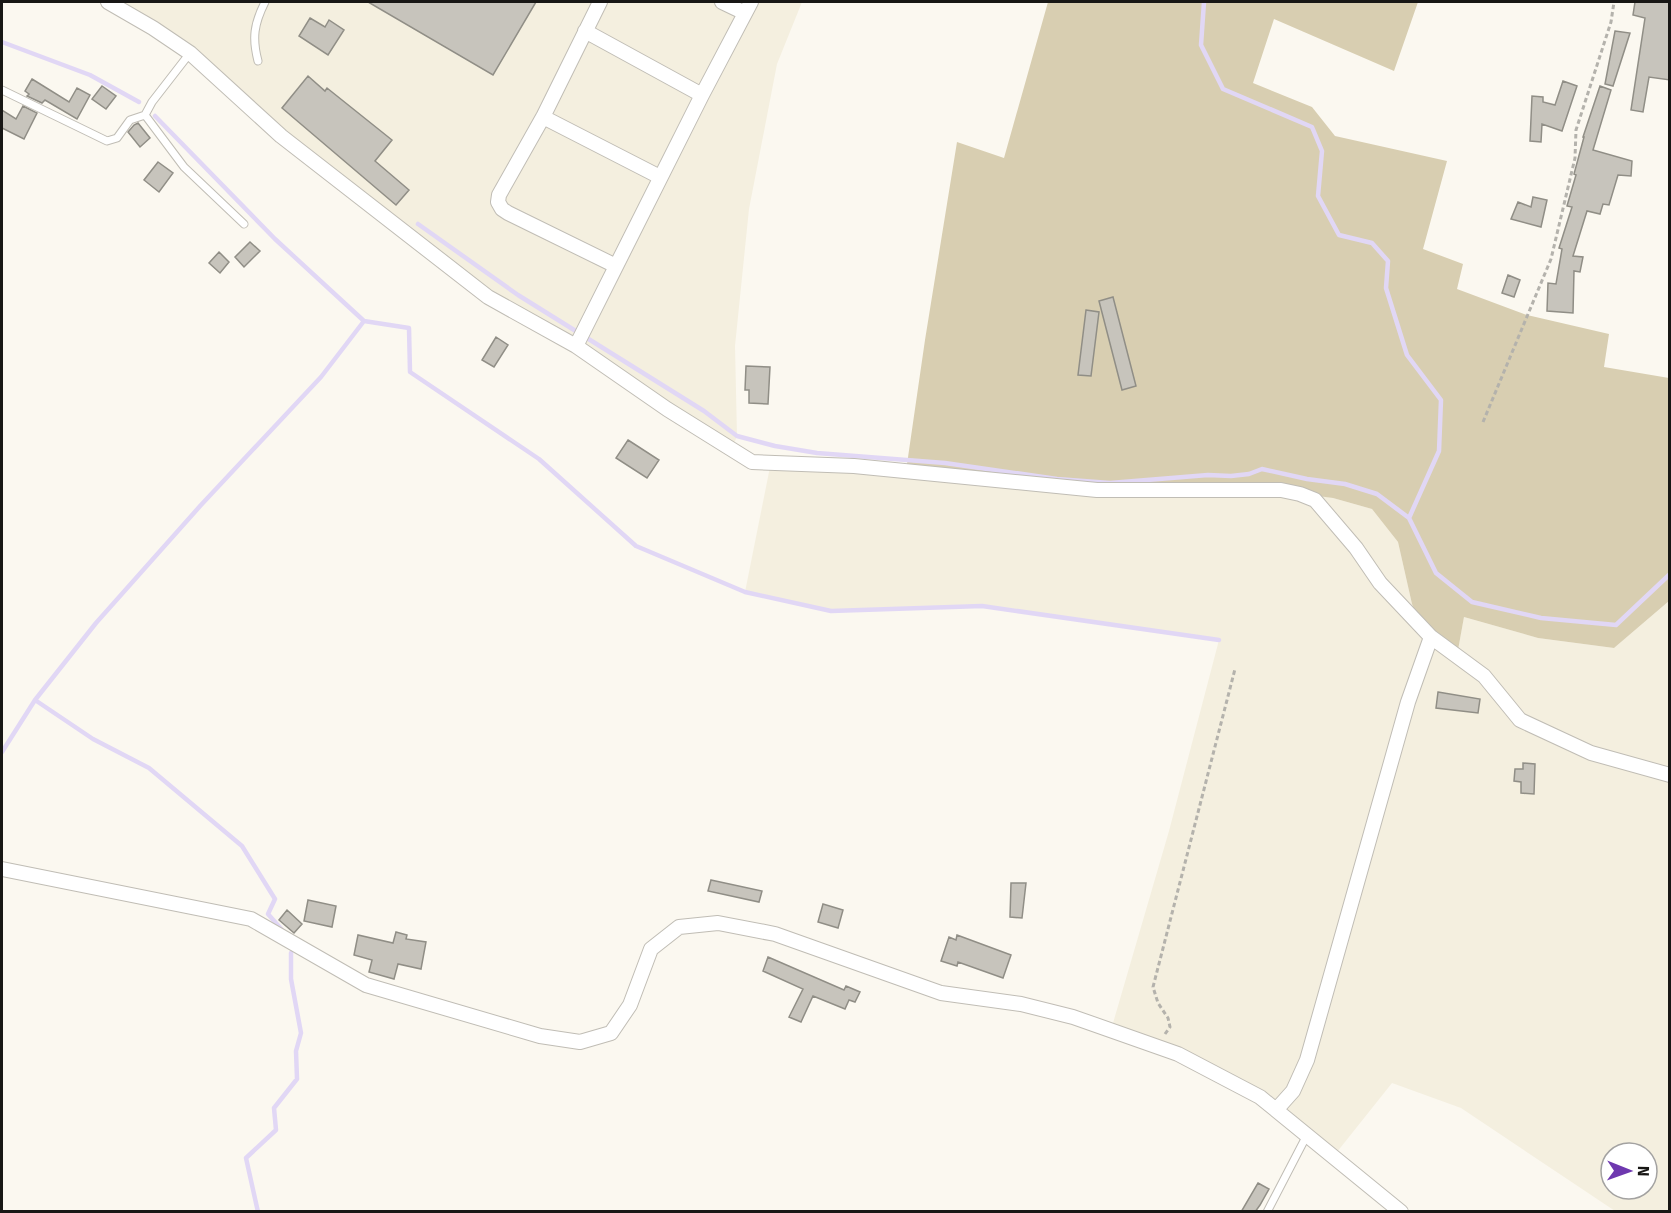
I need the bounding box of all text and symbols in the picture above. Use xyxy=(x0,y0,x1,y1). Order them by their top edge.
north arrow xyxy=(1599,1141,1659,1201)
text: N xyxy=(1634,1166,1653,1177)

